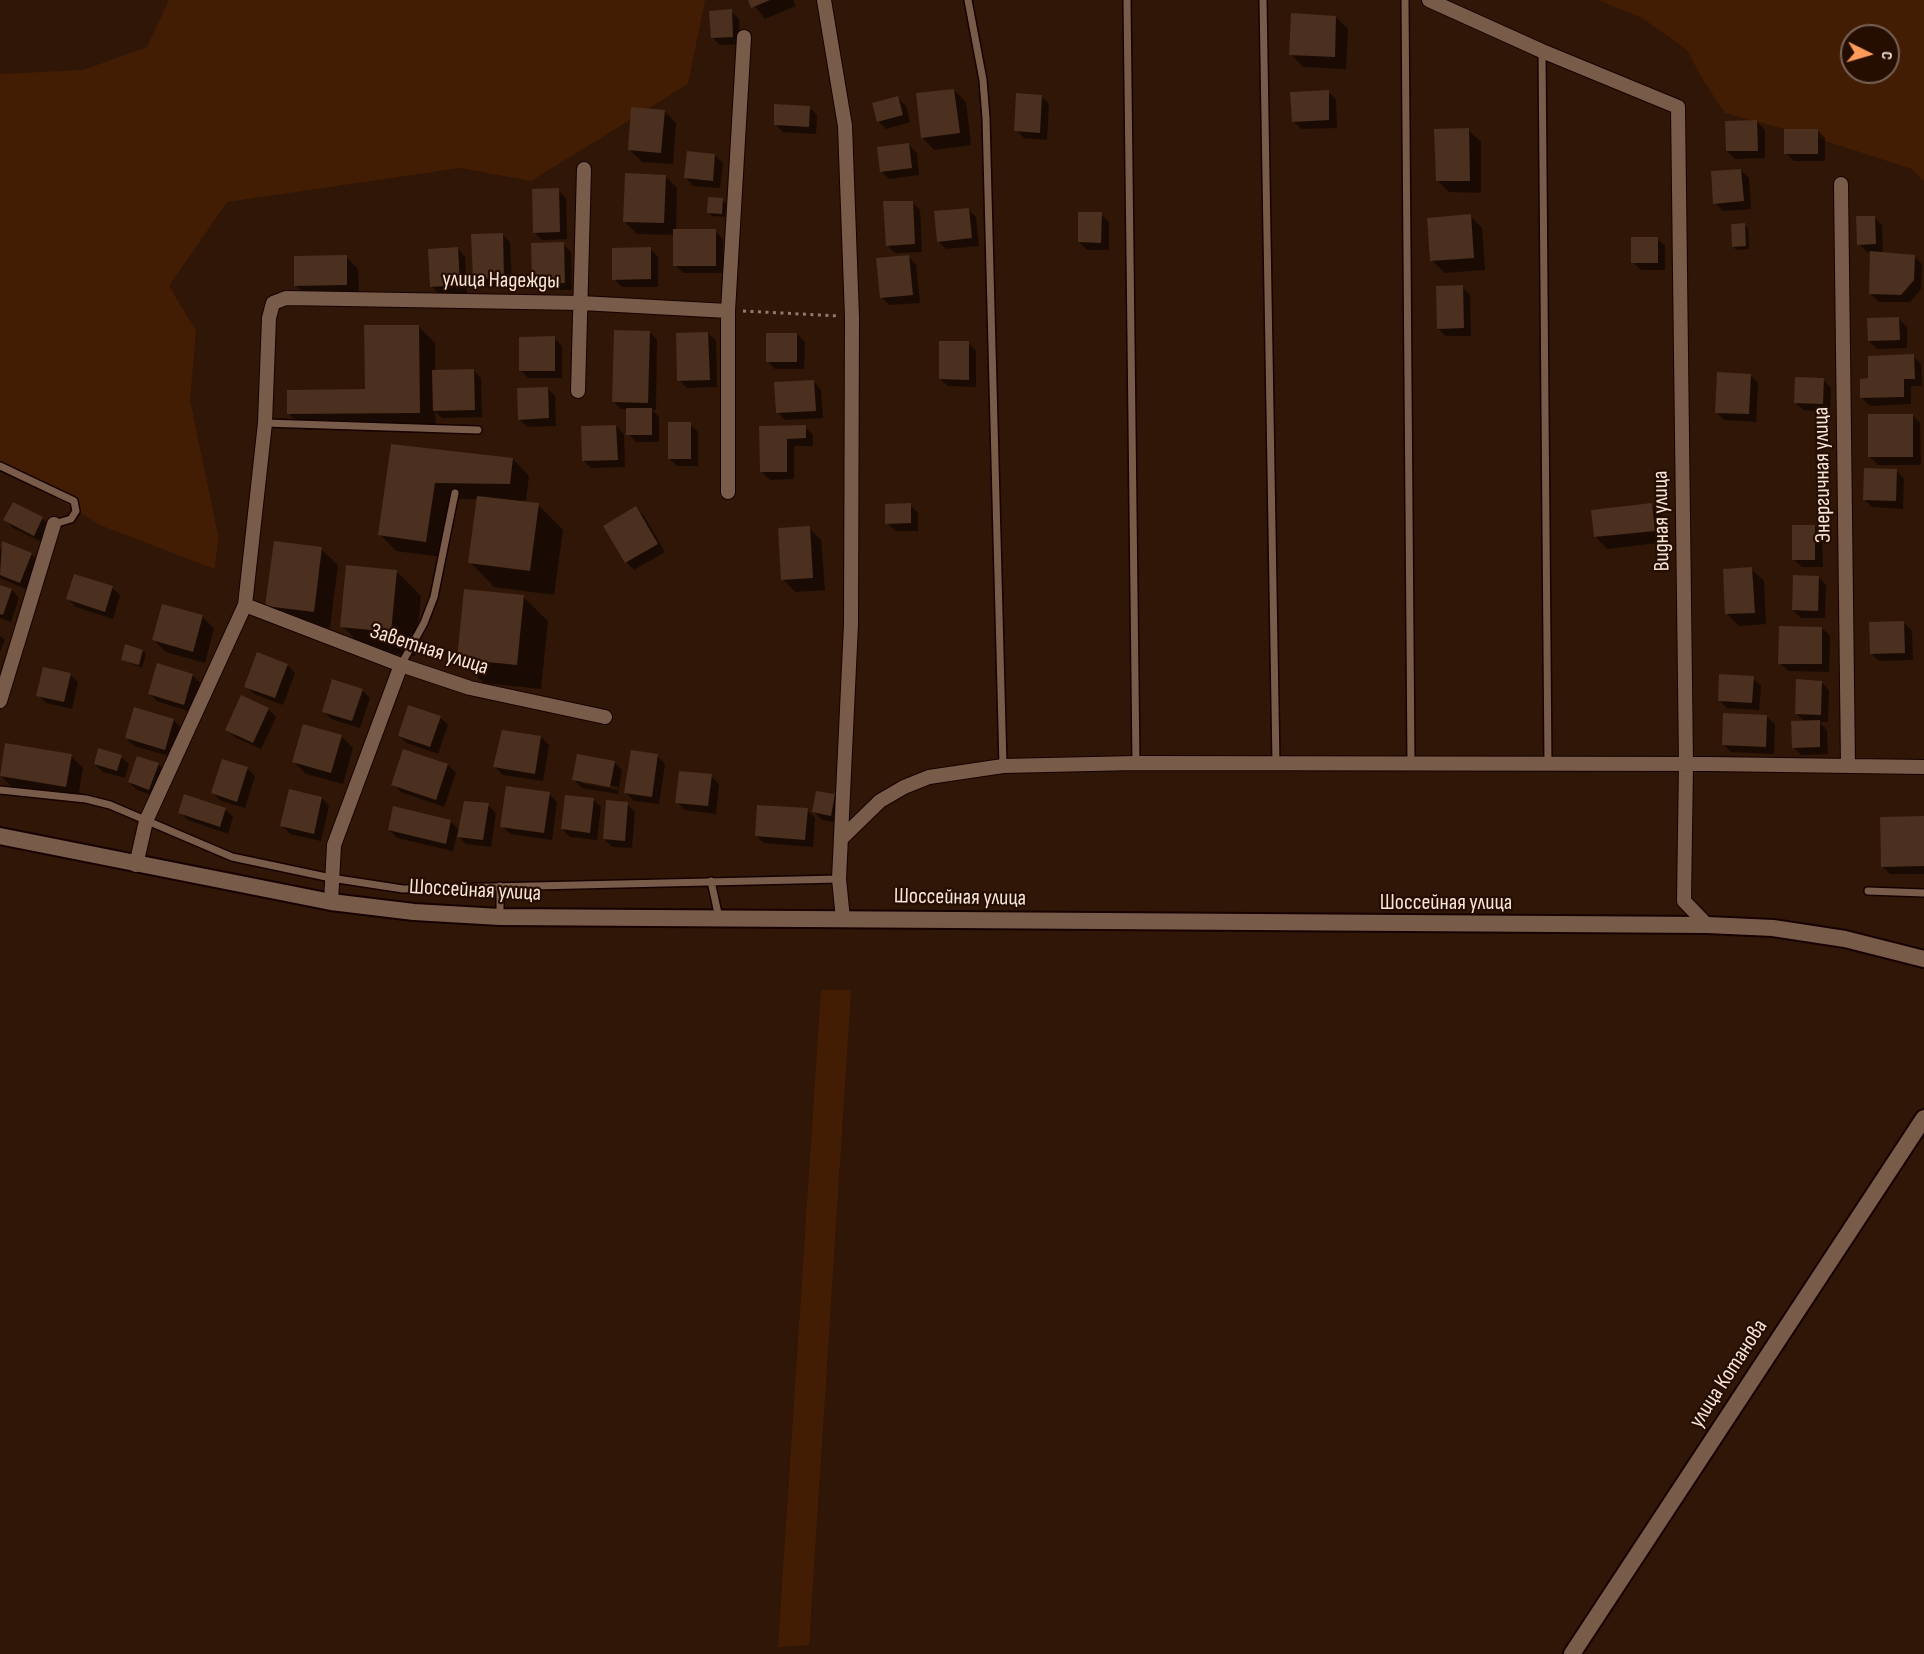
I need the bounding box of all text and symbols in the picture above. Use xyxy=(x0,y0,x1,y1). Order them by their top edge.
north arrow xyxy=(1840,24,1900,84)
text: С xyxy=(1877,51,1896,60)
street label: улица Надежды xyxy=(442,267,560,295)
street label: Энергичная улица xyxy=(1809,407,1837,543)
street label: Видная улица xyxy=(1648,470,1676,572)
street label: Заветная улица xyxy=(366,618,492,682)
street label: Шоссейная улица xyxy=(408,874,542,908)
street label: Шоссейная улица xyxy=(894,884,1026,912)
street label: Шоссейная улица xyxy=(1380,890,1512,916)
street label: улица Котанова xyxy=(1684,1315,1774,1433)

